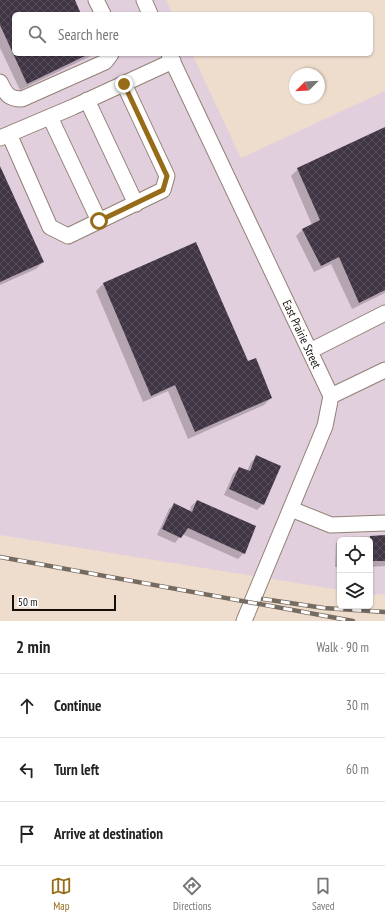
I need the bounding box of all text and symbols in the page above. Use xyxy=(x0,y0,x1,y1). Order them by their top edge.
search box xyxy=(12,12,373,56)
icon: search xyxy=(26,23,48,45)
text: Search here xyxy=(58,25,119,44)
north arrow xyxy=(289,68,325,104)
route end xyxy=(115,75,133,93)
route start xyxy=(90,212,108,230)
street label: East Prairie Street xyxy=(280,297,325,371)
map controls xyxy=(337,537,373,609)
button: locate xyxy=(337,537,373,573)
button: layers xyxy=(337,573,373,609)
scale bar xyxy=(12,593,116,612)
text: 50 m xyxy=(18,595,37,609)
text: 2 min xyxy=(16,636,50,658)
text: Walk · 90 m xyxy=(317,639,369,656)
icon: ahead xyxy=(16,695,38,717)
text: Continue xyxy=(54,696,101,715)
text: 30 m xyxy=(346,697,369,714)
icon: left xyxy=(16,759,38,781)
text: Turn left xyxy=(54,760,99,779)
text: 60 m xyxy=(346,761,369,778)
icon: arrive xyxy=(16,823,38,845)
text: Arrive at destination xyxy=(54,824,163,843)
tab: Map xyxy=(50,875,72,913)
tab: Directions xyxy=(173,875,211,913)
tab: Saved xyxy=(312,875,335,913)

